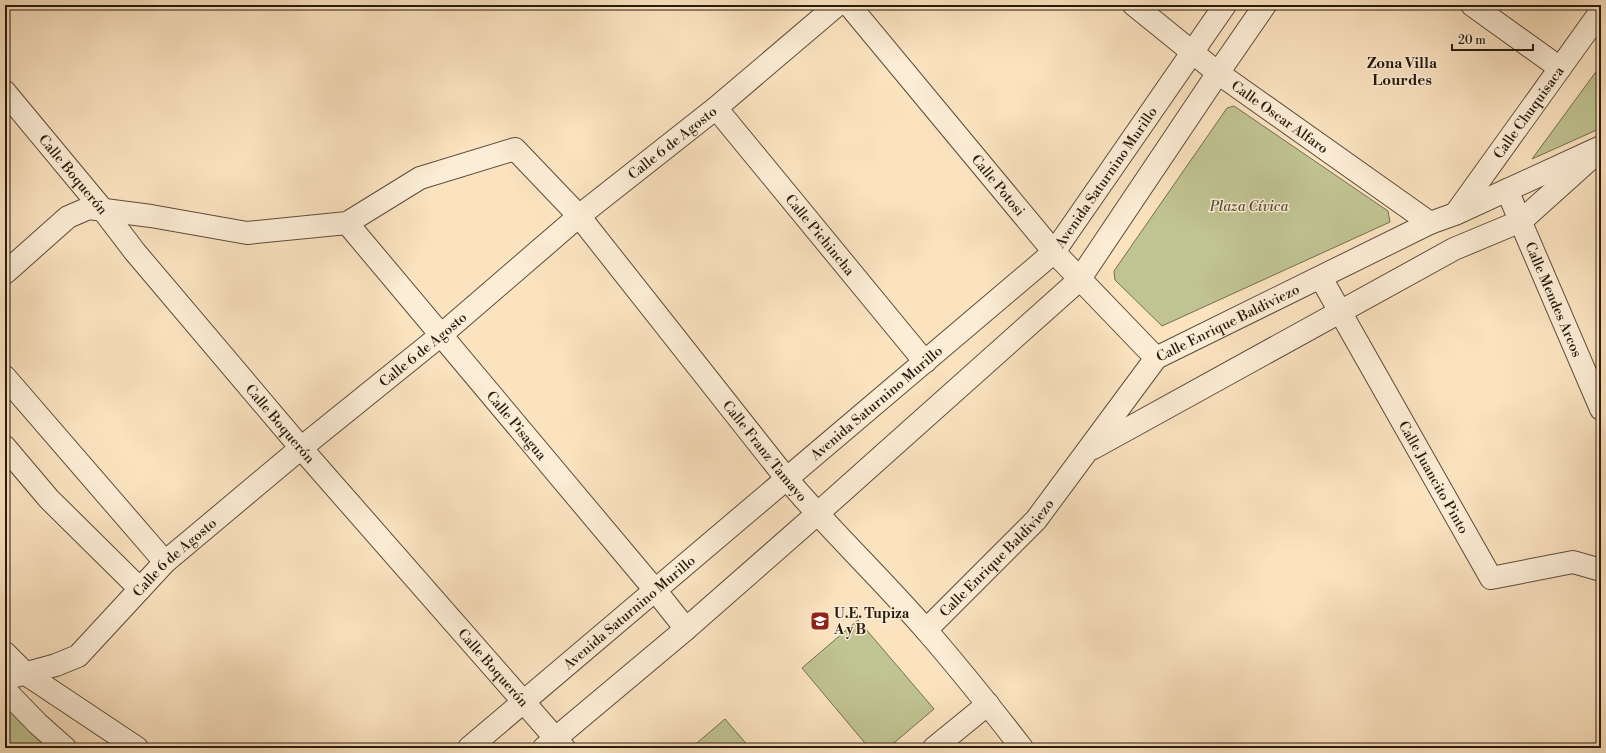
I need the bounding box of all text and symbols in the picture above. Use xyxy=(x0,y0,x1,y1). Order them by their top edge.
scale bar xyxy=(1452,26,1533,52)
text: 20 m xyxy=(1458,33,1486,48)
district label: Zona Villa Lourdes xyxy=(1367,54,1438,90)
street label: Calle Chuquisaca xyxy=(1490,62,1569,163)
street label: Calle Oscar Alfaro xyxy=(1227,77,1332,158)
street label: Calle 6 de Agosto xyxy=(625,103,721,184)
street label: Avenida Saturnino Murillo xyxy=(1051,104,1162,253)
street label: Calle Boquerón xyxy=(34,131,111,219)
street label: Calle Potosi xyxy=(967,151,1029,221)
street label: Calle Pichincha xyxy=(781,191,859,280)
park label: Plaza Cívica xyxy=(1209,198,1288,216)
street label: Calle Mendes Arcos xyxy=(1520,239,1586,360)
street label: Calle Enrique Baldiviezo xyxy=(1153,281,1303,367)
street label: Calle 6 de Agosto xyxy=(376,309,471,391)
street label: Avenida Saturnino Murillo xyxy=(806,342,947,465)
street label: Calle Boquerón xyxy=(241,381,319,468)
street label: Calle Pisagua xyxy=(482,388,551,465)
street label: Calle Franz Tamayo xyxy=(718,397,811,506)
street label: Calle Juancito Pinto xyxy=(1394,418,1472,537)
street label: Calle Enrique Baldiviezo xyxy=(936,496,1059,621)
street label: Calle 6 de Agosto xyxy=(129,514,221,601)
street label: Avenida Saturnino Murillo xyxy=(559,552,700,675)
place label: U.E. Tupiza A y B xyxy=(833,605,910,639)
school or university icon: U.E. Tupiza A y B xyxy=(809,610,831,632)
street label: Calle Boquerón xyxy=(453,625,532,712)

